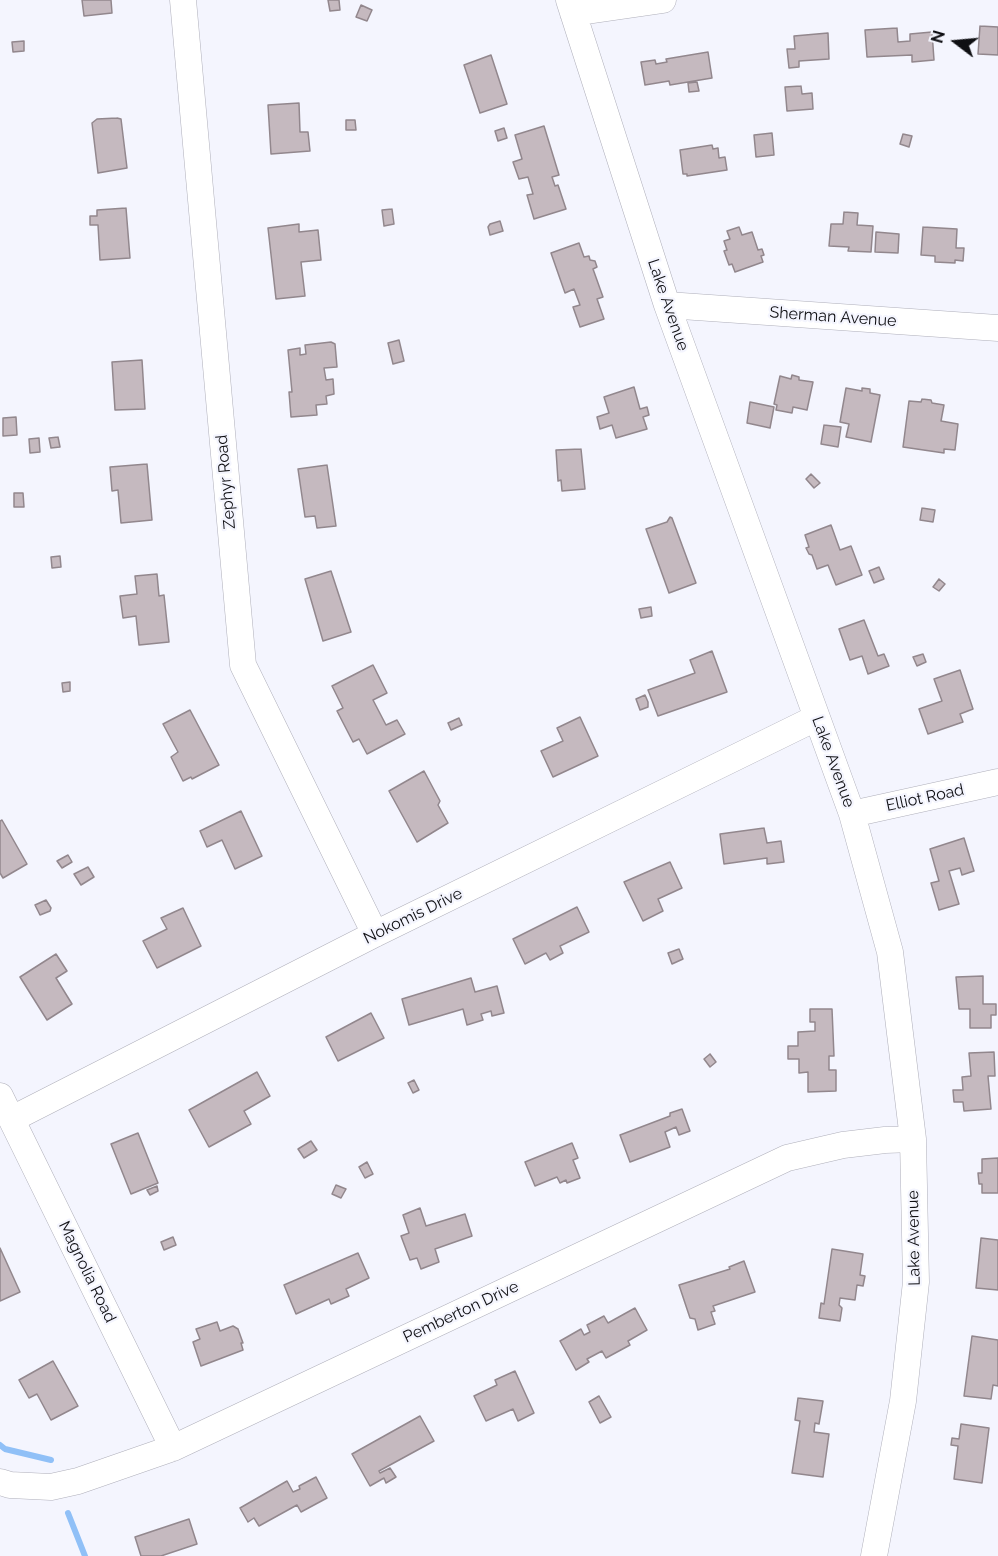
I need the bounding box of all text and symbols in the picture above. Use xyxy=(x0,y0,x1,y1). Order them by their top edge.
north arrow xyxy=(926,12,986,72)
text: N xyxy=(927,28,949,45)
street label: Lake Avenue xyxy=(643,257,693,353)
street label: Sherman Avenue xyxy=(769,303,897,331)
street label: Zephyr Road xyxy=(212,434,240,530)
street label: Lake Avenue xyxy=(808,714,858,810)
street label: Elliot Road xyxy=(884,780,966,816)
street label: Nokomis Drive xyxy=(360,884,466,948)
street label: Lake Avenue xyxy=(904,1190,924,1286)
street label: Magnolia Road xyxy=(54,1218,120,1326)
street label: Pemberton Drive xyxy=(400,1277,522,1347)

